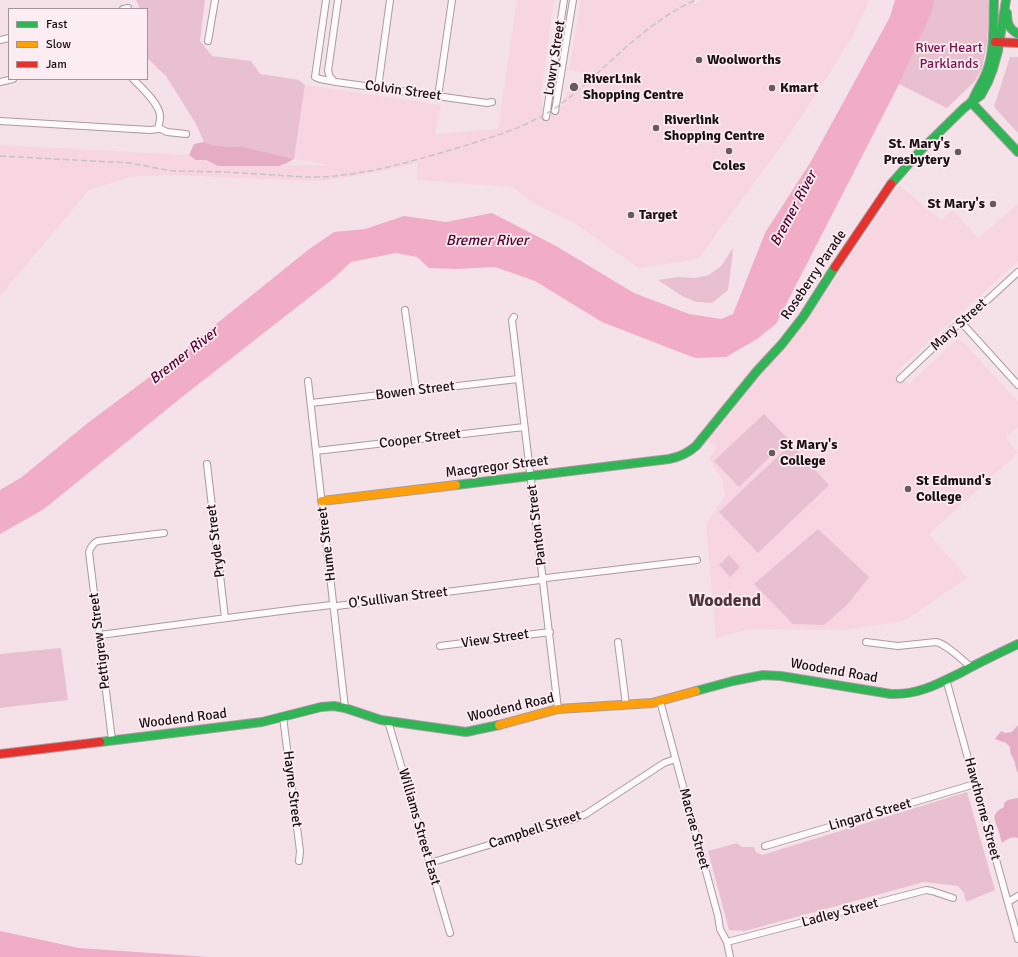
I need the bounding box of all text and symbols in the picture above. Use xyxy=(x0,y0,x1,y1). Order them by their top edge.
legend xyxy=(8,8,148,80)
text: Fast xyxy=(46,17,67,32)
street label: Lowry Street xyxy=(541,19,569,97)
text: Slow xyxy=(46,37,71,52)
park label: River Heart Parklands xyxy=(915,40,983,72)
place label: Woolworths xyxy=(707,52,781,68)
marker: Woolworths xyxy=(694,55,704,65)
text: Jam xyxy=(46,57,67,72)
place label: RiverLink Shopping Centre xyxy=(583,71,684,104)
street label: Colvin Street xyxy=(364,77,442,105)
place label: Kmart xyxy=(780,80,819,96)
marker: RiverLink Shopping Centre xyxy=(568,81,580,93)
marker: Kmart xyxy=(767,83,777,93)
place label: Riverlink Shopping Centre xyxy=(664,112,765,144)
marker: Riverlink Shopping Centre xyxy=(651,123,661,133)
place label: St. Mary's Presbytery xyxy=(883,136,950,168)
marker: Coles xyxy=(724,146,734,156)
marker: St. Mary's Presbytery xyxy=(953,147,963,157)
place label: Coles xyxy=(712,158,746,174)
water label: Bremer River xyxy=(767,168,821,250)
place label: St Mary's xyxy=(928,196,985,212)
marker: St Mary's xyxy=(988,199,998,209)
place label: Target xyxy=(639,207,677,223)
marker: Target xyxy=(626,210,636,220)
street label: Roseberry Parade xyxy=(778,227,850,323)
water label: Bremer River xyxy=(446,232,528,250)
street label: Mary Street xyxy=(927,295,991,355)
water label: Bremer River xyxy=(146,324,222,388)
street label: Bowen Street xyxy=(374,378,456,404)
street label: Cooper Street xyxy=(378,426,462,452)
place label: St Mary's College xyxy=(780,437,837,470)
marker: St Mary's College xyxy=(767,448,777,458)
street label: Macgregor Street xyxy=(445,452,549,482)
place label: St Edmund's College xyxy=(916,473,991,506)
street label: Panton Street xyxy=(524,483,550,567)
marker: St Edmund's College xyxy=(903,484,913,494)
street label: Pryde Street xyxy=(203,503,229,579)
street label: Hume Street xyxy=(314,506,340,582)
street label: O'Sullivan Street xyxy=(347,584,449,612)
district label: Woodend xyxy=(689,590,761,612)
street label: Pettigrew Street xyxy=(86,592,114,690)
street label: View Street xyxy=(460,626,530,652)
street label: Woodend Road xyxy=(789,655,879,687)
street label: Woodend Road xyxy=(466,690,556,726)
street label: Woodend Road xyxy=(138,705,228,733)
street label: Hayne Street xyxy=(279,750,305,828)
street label: Hawthorne Street xyxy=(960,756,1004,862)
street label: Williams Street East xyxy=(394,767,444,887)
street label: Macrae Street xyxy=(675,786,713,872)
street label: Lingard Street xyxy=(827,795,913,835)
street label: Campbell Street xyxy=(487,807,583,853)
street label: Ladley Street xyxy=(800,895,880,931)

